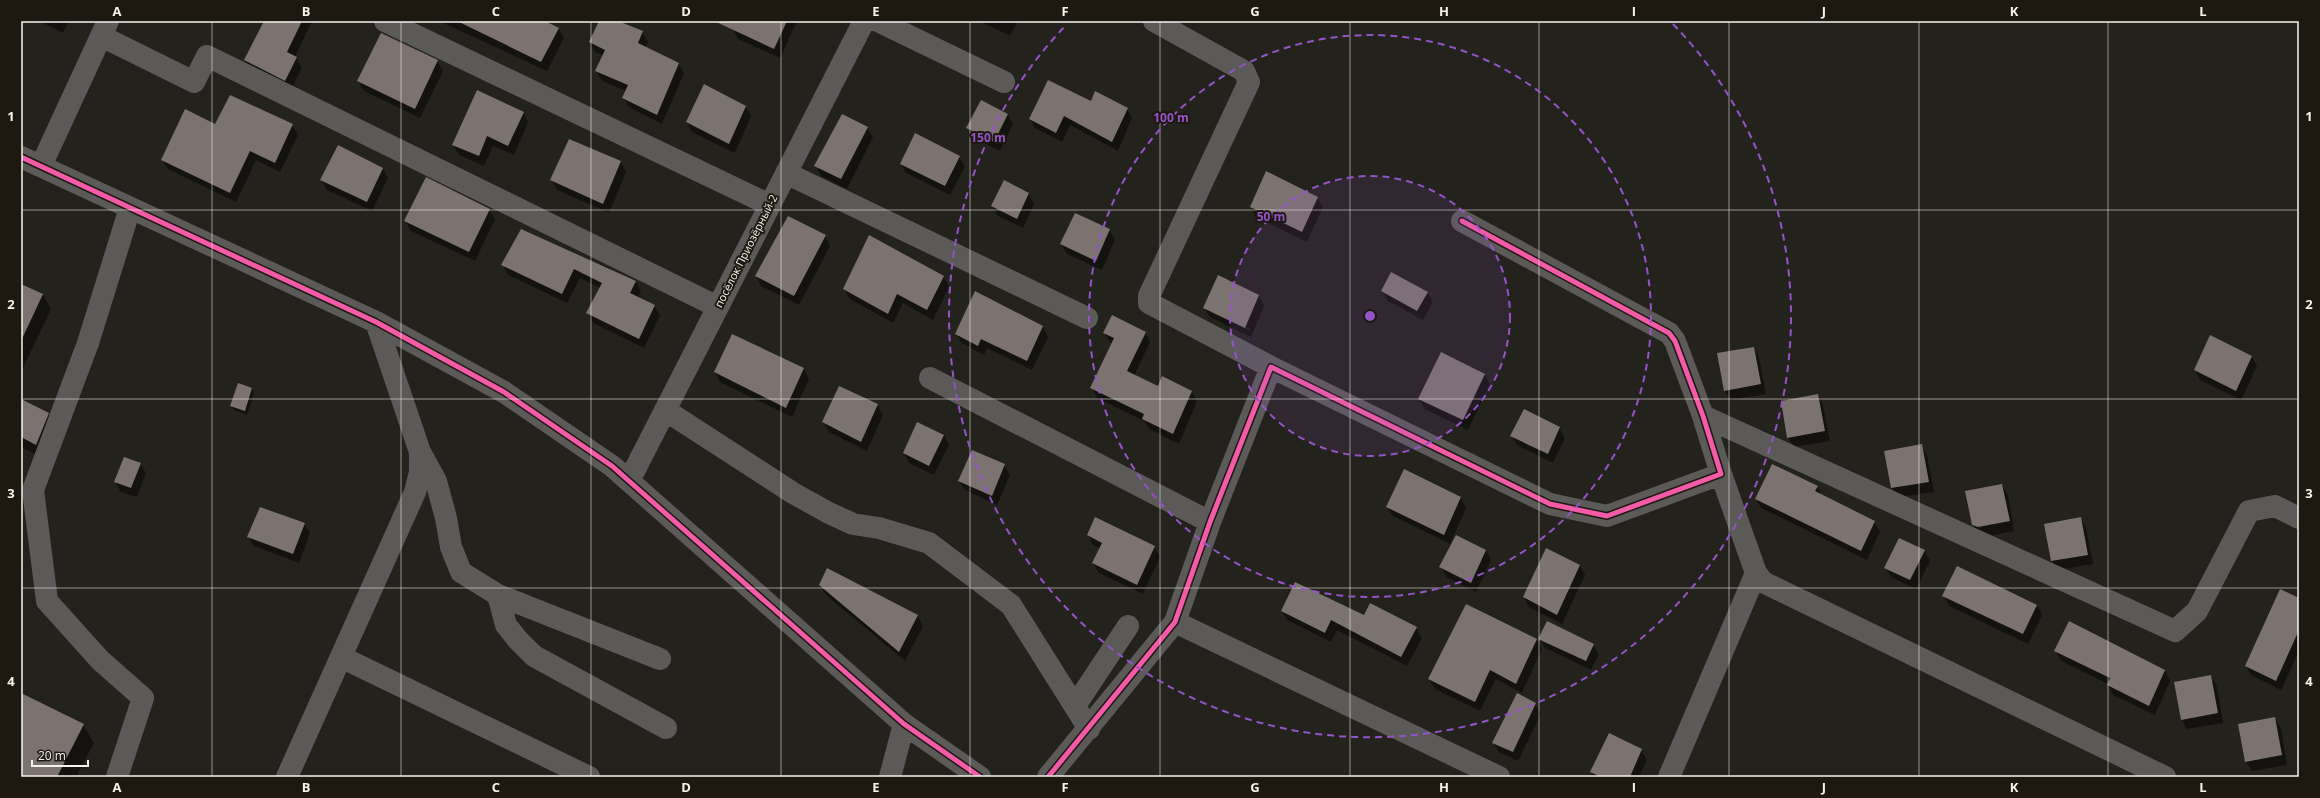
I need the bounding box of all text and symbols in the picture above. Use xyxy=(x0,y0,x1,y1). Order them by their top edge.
text: A xyxy=(113,2,122,20)
text: B xyxy=(302,2,311,20)
text: C xyxy=(492,2,500,20)
text: D xyxy=(681,2,691,20)
text: E xyxy=(872,2,880,20)
text: F xyxy=(1061,2,1069,20)
text: G xyxy=(1250,2,1260,20)
text: H xyxy=(1439,2,1449,20)
text: I xyxy=(1632,2,1636,20)
text: J xyxy=(1821,2,1826,20)
text: K xyxy=(2010,2,2019,20)
text: L xyxy=(2199,2,2207,20)
text: 1 xyxy=(7,107,15,125)
text: 1 xyxy=(2305,107,2313,125)
text: 100 m xyxy=(1153,109,1189,126)
text: 150 m xyxy=(970,129,1006,146)
street label: посёлок Приозёрный-2 xyxy=(710,192,781,310)
text: 50 m xyxy=(1257,208,1285,225)
text: 2 xyxy=(7,295,15,313)
text: 2 xyxy=(2305,295,2313,313)
centre of rings xyxy=(1363,309,1377,323)
text: 3 xyxy=(7,484,15,502)
text: 3 xyxy=(2305,484,2313,502)
text: 4 xyxy=(7,672,15,690)
text: 4 xyxy=(2305,672,2313,690)
scale bar xyxy=(32,742,88,768)
text: 20 m xyxy=(38,747,66,764)
text: A xyxy=(113,778,122,796)
text: B xyxy=(302,778,311,796)
text: C xyxy=(492,778,500,796)
text: D xyxy=(681,778,691,796)
text: E xyxy=(872,778,880,796)
text: F xyxy=(1061,778,1069,796)
text: G xyxy=(1250,778,1260,796)
text: H xyxy=(1439,778,1449,796)
text: I xyxy=(1632,778,1636,796)
text: J xyxy=(1821,778,1826,796)
text: K xyxy=(2010,778,2019,796)
text: L xyxy=(2199,778,2207,796)

